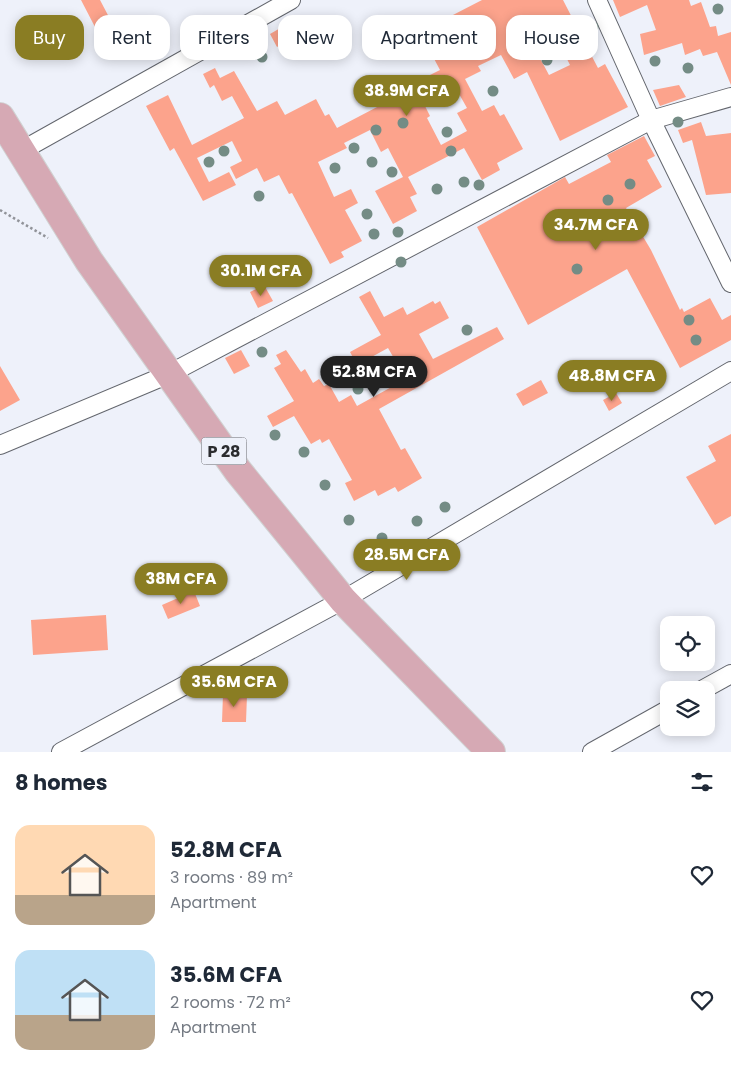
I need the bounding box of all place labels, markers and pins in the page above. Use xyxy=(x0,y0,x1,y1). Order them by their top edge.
pin: 38.9M CFA xyxy=(350,74,464,117)
pin: 34.7M CFA xyxy=(539,208,653,251)
pin: 30.1M CFA xyxy=(204,254,318,297)
pin: 52.8M CFA xyxy=(317,356,431,398)
pin: 48.8M CFA xyxy=(555,360,669,402)
pin: 28.5M CFA xyxy=(350,538,464,581)
pin: 38M CFA xyxy=(135,562,227,605)
pin: 35.6M CFA xyxy=(177,666,291,708)

